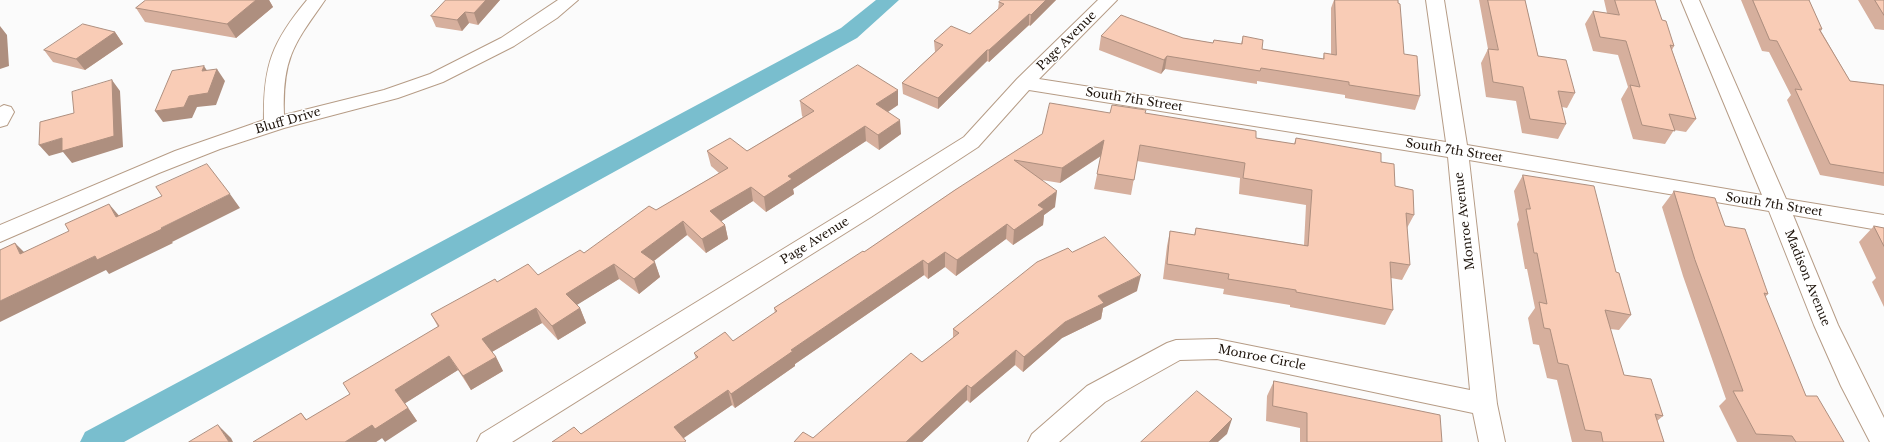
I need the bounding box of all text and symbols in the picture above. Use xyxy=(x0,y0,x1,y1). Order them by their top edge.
street label: Page Avenue xyxy=(1034,8,1100,74)
street label: South 7th Street xyxy=(1084,85,1184,115)
street label: Bluff Drive xyxy=(254,105,322,137)
street label: South 7th Street xyxy=(1404,136,1504,166)
street label: Monroe Avenue xyxy=(1452,171,1478,271)
street label: South 7th Street xyxy=(1724,190,1824,220)
street label: Page Avenue xyxy=(778,214,852,268)
street label: Madison Avenue xyxy=(1781,228,1833,328)
street label: Monroe Circle xyxy=(1217,342,1307,374)

